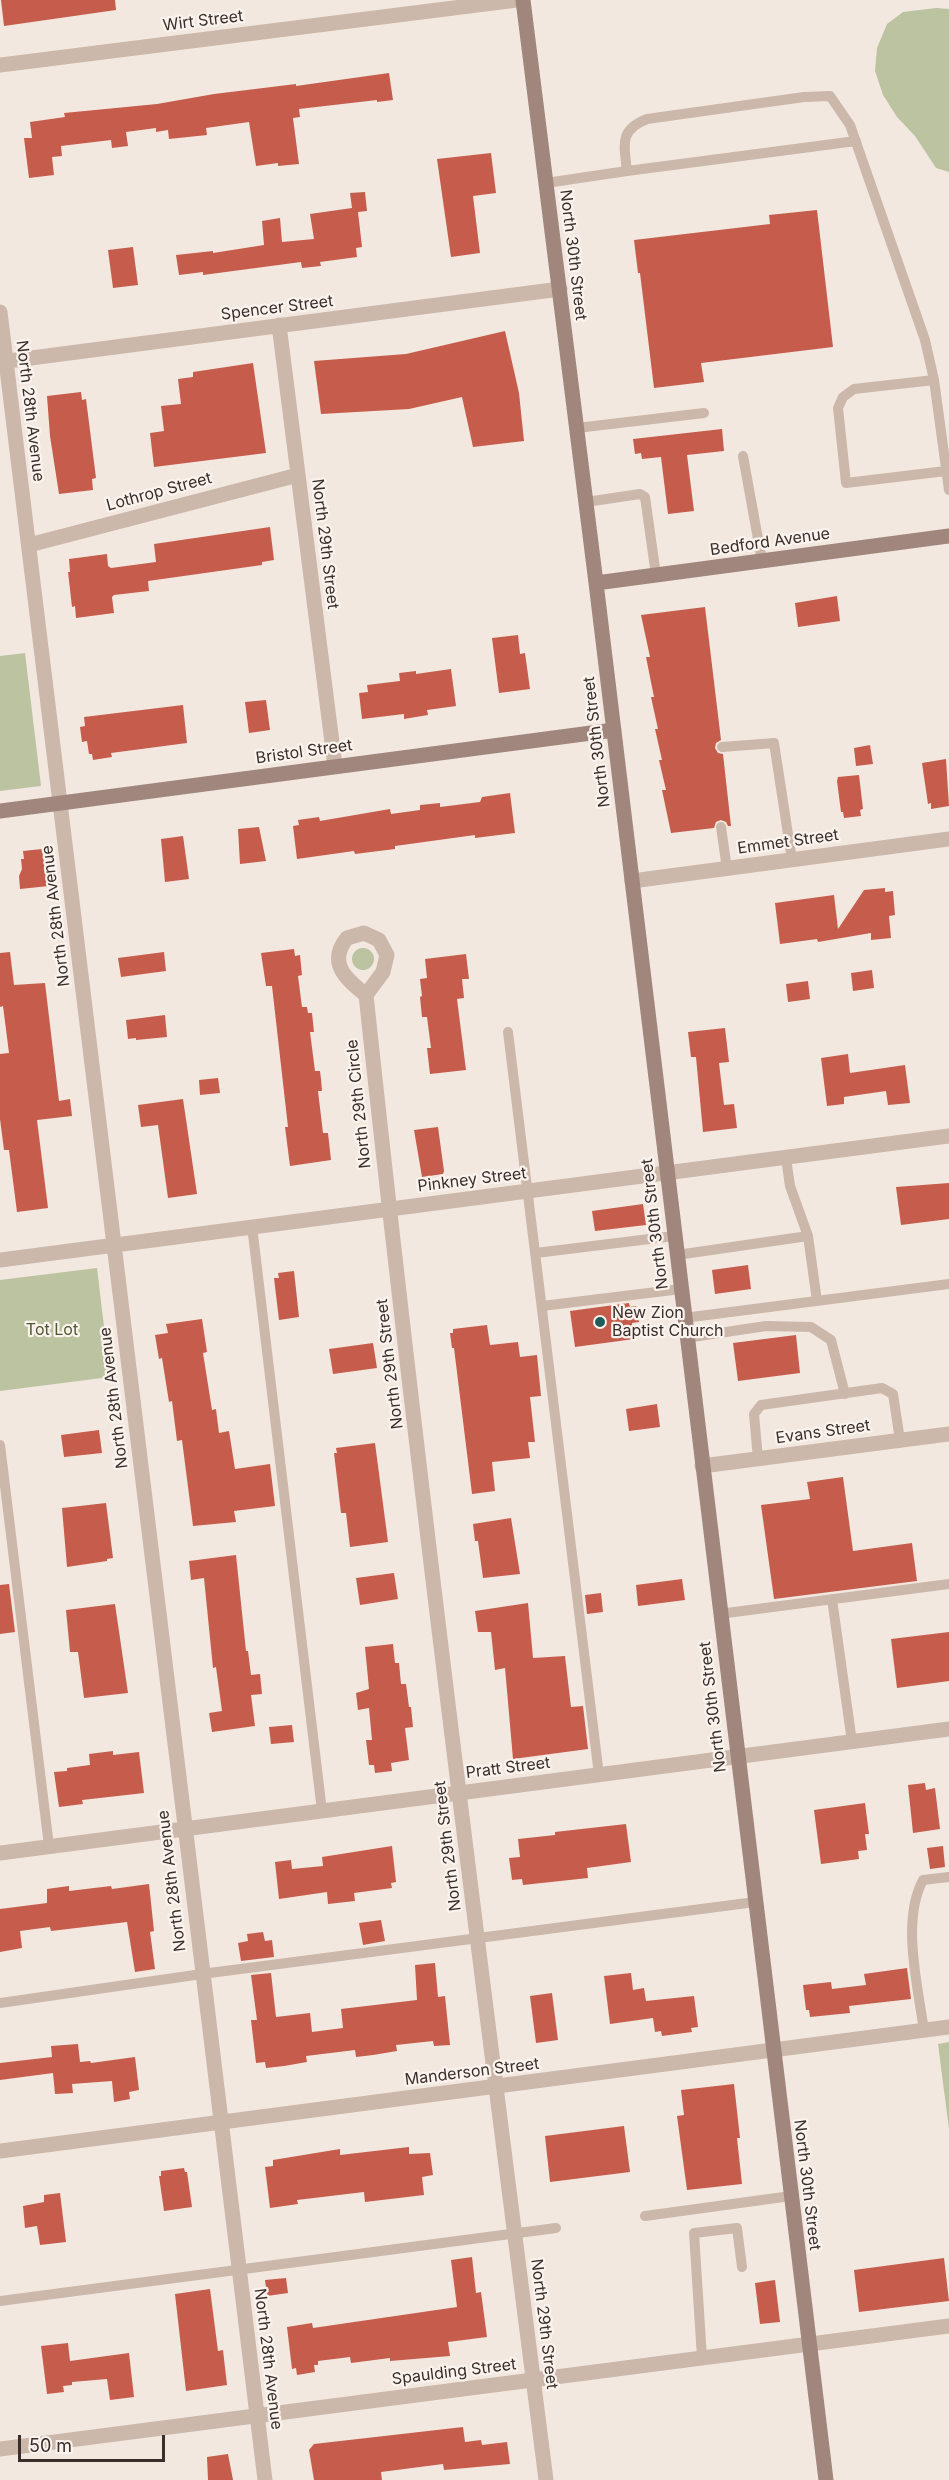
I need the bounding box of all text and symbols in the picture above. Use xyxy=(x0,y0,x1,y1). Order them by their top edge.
street label: Wirt Street xyxy=(162,7,244,35)
street label: North 30th Street xyxy=(555,188,591,322)
street label: Spencer Street xyxy=(220,292,334,324)
street label: North 28th Avenue xyxy=(12,339,48,483)
street label: Lothrop Street xyxy=(104,469,214,515)
street label: North 29th Street xyxy=(307,478,343,610)
street label: Bedford Avenue xyxy=(709,524,831,560)
street label: North 30th Street xyxy=(579,675,615,809)
street label: Bristol Street xyxy=(255,736,353,768)
street label: Emmet Street xyxy=(736,825,840,859)
street label: North 28th Avenue xyxy=(38,844,74,988)
street label: North 29th Circle xyxy=(343,1038,375,1170)
street label: North 30th Street xyxy=(637,1157,673,1291)
street label: Pinkney Street xyxy=(417,1164,527,1196)
street label: North 29th Street xyxy=(372,1298,408,1430)
place label: New Zion Baptist Church xyxy=(612,1303,724,1341)
marker: New Zion Baptist Church xyxy=(593,1315,607,1329)
park label: Tot Lot xyxy=(26,1320,78,1340)
street label: North 28th Avenue xyxy=(96,1326,132,1470)
street label: Evans Street xyxy=(775,1416,871,1448)
street label: North 30th Street xyxy=(695,1640,731,1774)
street label: Pratt Street xyxy=(465,1753,551,1783)
street label: North 29th Street xyxy=(430,1780,466,1912)
street label: North 28th Avenue xyxy=(154,1809,190,1953)
street label: Manderson Street xyxy=(404,2054,540,2090)
street label: North 30th Street xyxy=(789,2118,825,2252)
street label: North 29th Street xyxy=(526,2258,562,2390)
street label: North 28th Avenue xyxy=(250,2287,286,2431)
street label: Spaulding Street xyxy=(391,2355,517,2389)
scale bar xyxy=(21,2423,168,2461)
text: 50 m xyxy=(29,2435,72,2456)

